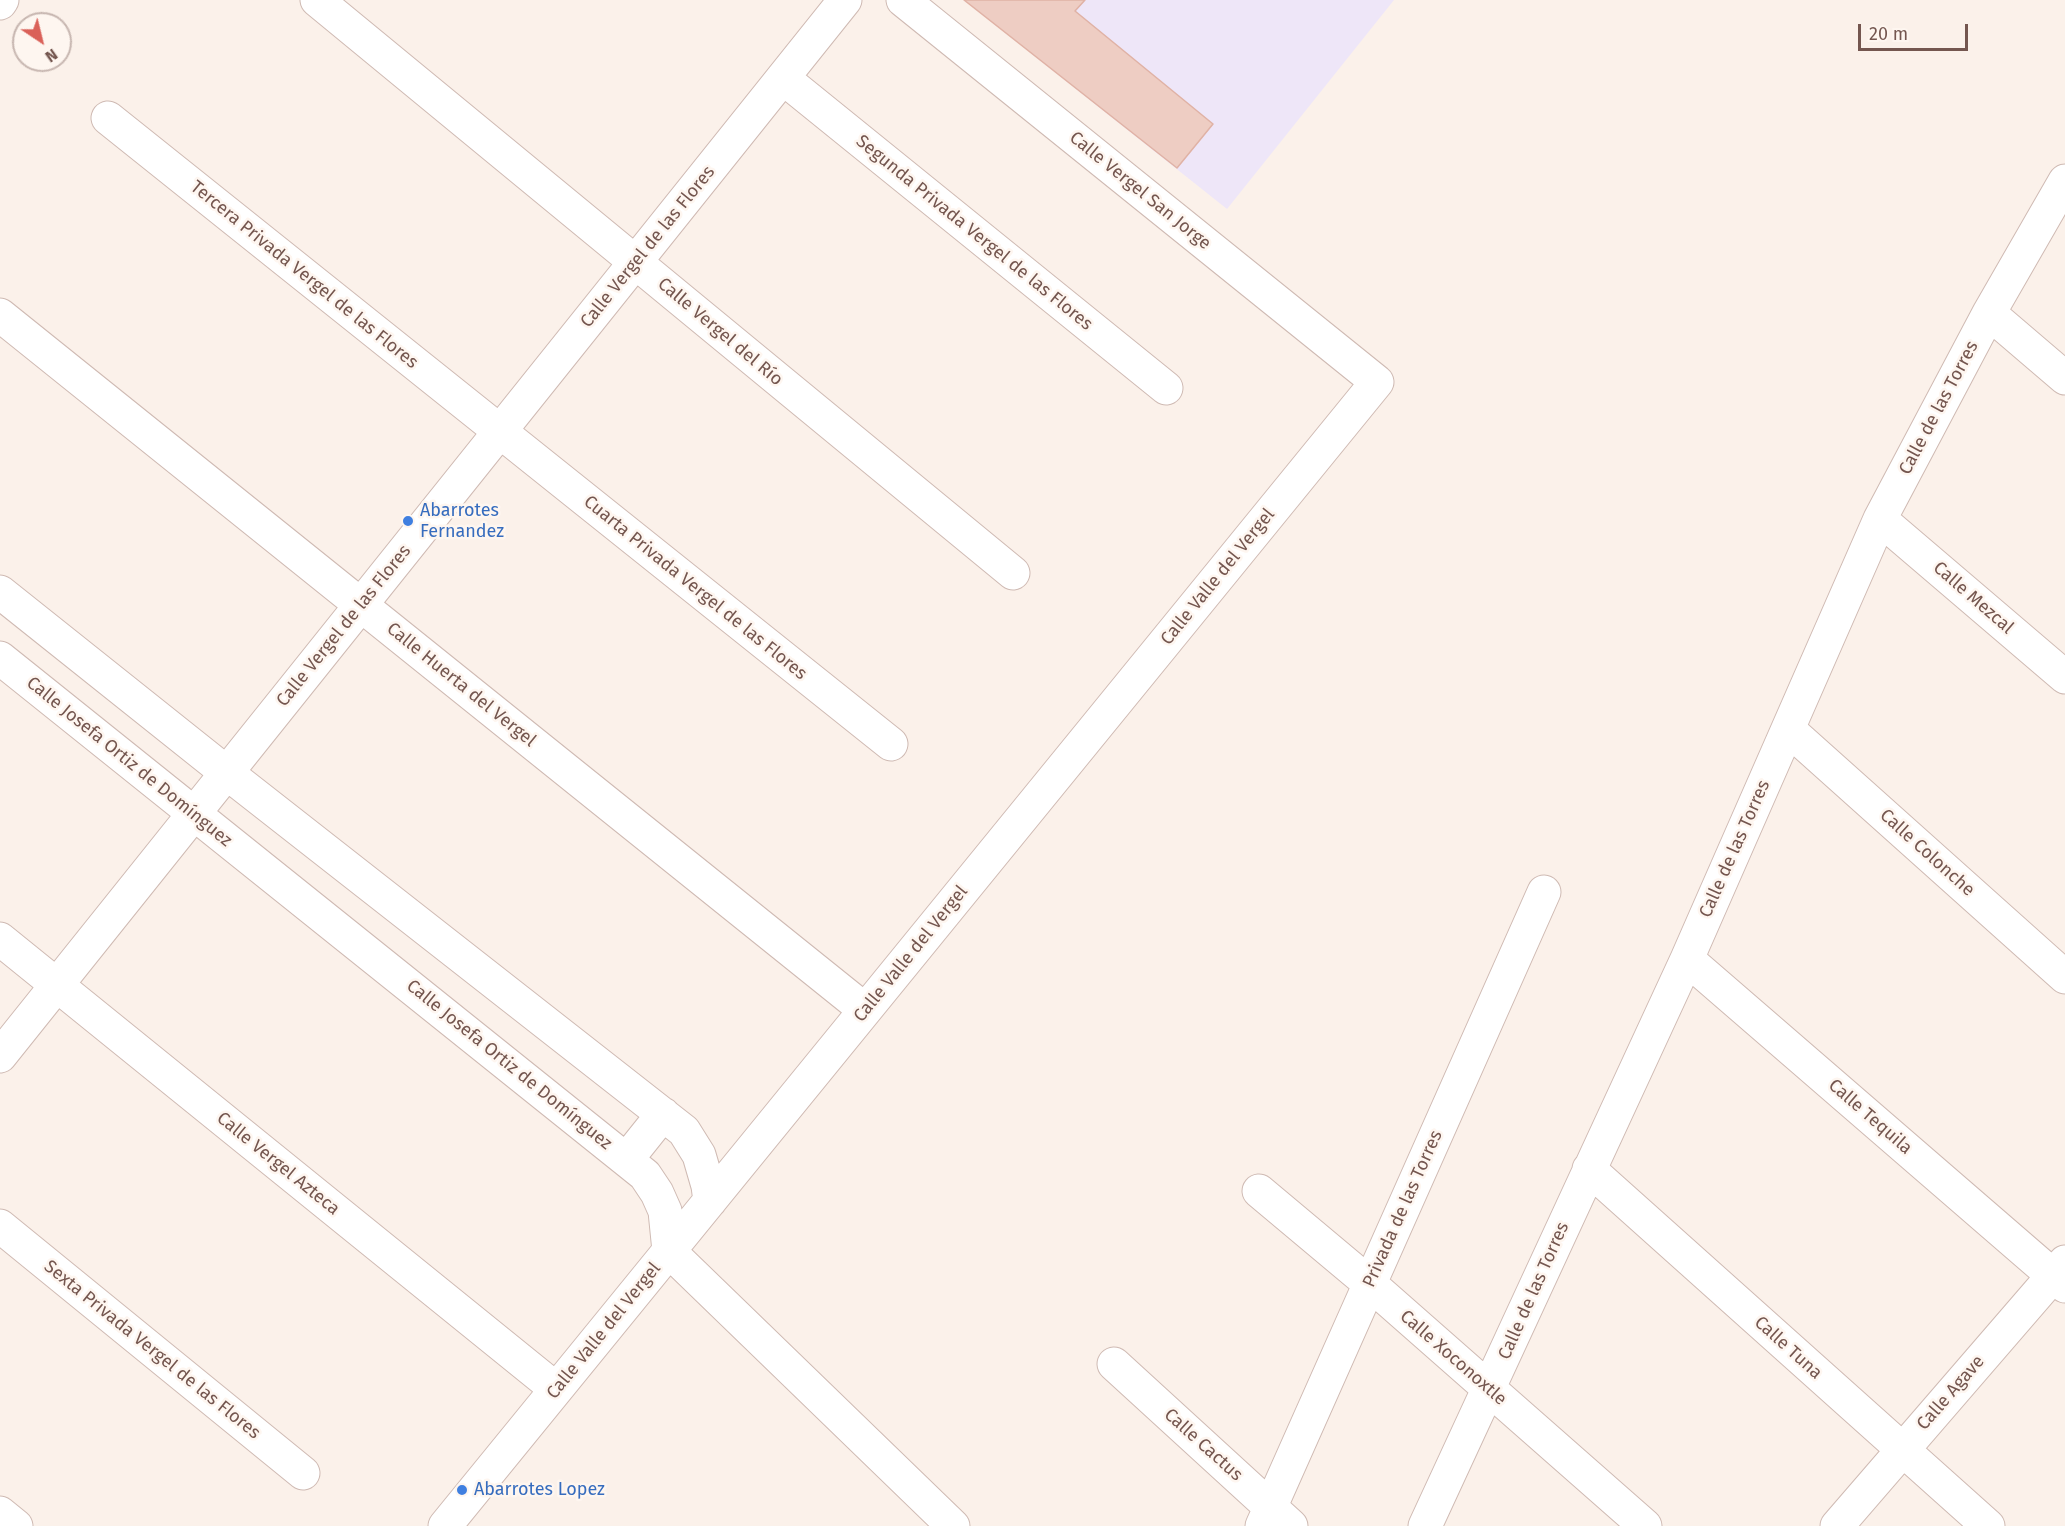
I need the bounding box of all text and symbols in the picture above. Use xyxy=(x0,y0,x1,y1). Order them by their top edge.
north arrow xyxy=(12,12,72,72)
scale bar xyxy=(1861,12,1970,50)
text: 20 m xyxy=(1869,23,1908,45)
text: N xyxy=(42,45,61,66)
street label: Calle Vergel San Jorge xyxy=(1065,127,1215,255)
street label: Segunda Privada Vergel de las Flores xyxy=(851,131,1097,335)
street label: Calle Vergel de las Flores xyxy=(576,162,720,332)
street label: Tercera Privada Vergel de las Flores xyxy=(186,176,422,374)
street label: Calle Vergel del Río xyxy=(653,273,787,391)
street label: Calle de las Torres xyxy=(1895,337,1983,479)
street label: Cuarta Privada Vergel de las Flores xyxy=(579,491,811,685)
place label: Abarrotes Fernandez xyxy=(420,500,504,542)
street label: Calle Valle del Vergel xyxy=(1156,504,1280,650)
marker: Abarrotes Fernandez xyxy=(401,514,415,528)
street label: Calle Vergel de las Flores xyxy=(272,541,416,711)
street label: Calle Mezcal xyxy=(1928,557,2018,639)
street label: Calle Huerta del Vergel xyxy=(382,618,540,752)
street label: Calle Josefa Ortiz de Domínguez xyxy=(22,672,236,852)
street label: Calle de las Torres xyxy=(1695,777,1775,921)
street label: Calle Colonche xyxy=(1875,805,1979,901)
street label: Calle Valle del Vergel xyxy=(849,881,973,1027)
street label: Calle Josefa Ortiz de Domínguez xyxy=(402,975,616,1155)
street label: Calle Tequila xyxy=(1824,1075,1916,1159)
street label: Calle Vergel Azteca xyxy=(212,1108,344,1220)
street label: Privada de las Torres xyxy=(1359,1127,1447,1291)
street label: Calle de las Torres xyxy=(1494,1219,1574,1363)
street label: Sexta Privada Vergel de las Flores xyxy=(39,1256,265,1444)
street label: Calle Valle del Vergel xyxy=(542,1258,666,1404)
street label: Calle Xoconoxtle xyxy=(1395,1306,1511,1410)
street label: Calle Tuna xyxy=(1750,1312,1826,1384)
street label: Calle Agave xyxy=(1913,1351,1989,1435)
street label: Calle Cactus xyxy=(1159,1404,1247,1486)
place label: Abarrotes Lopez xyxy=(474,1479,605,1501)
marker: Abarrotes Lopez xyxy=(455,1483,469,1497)

